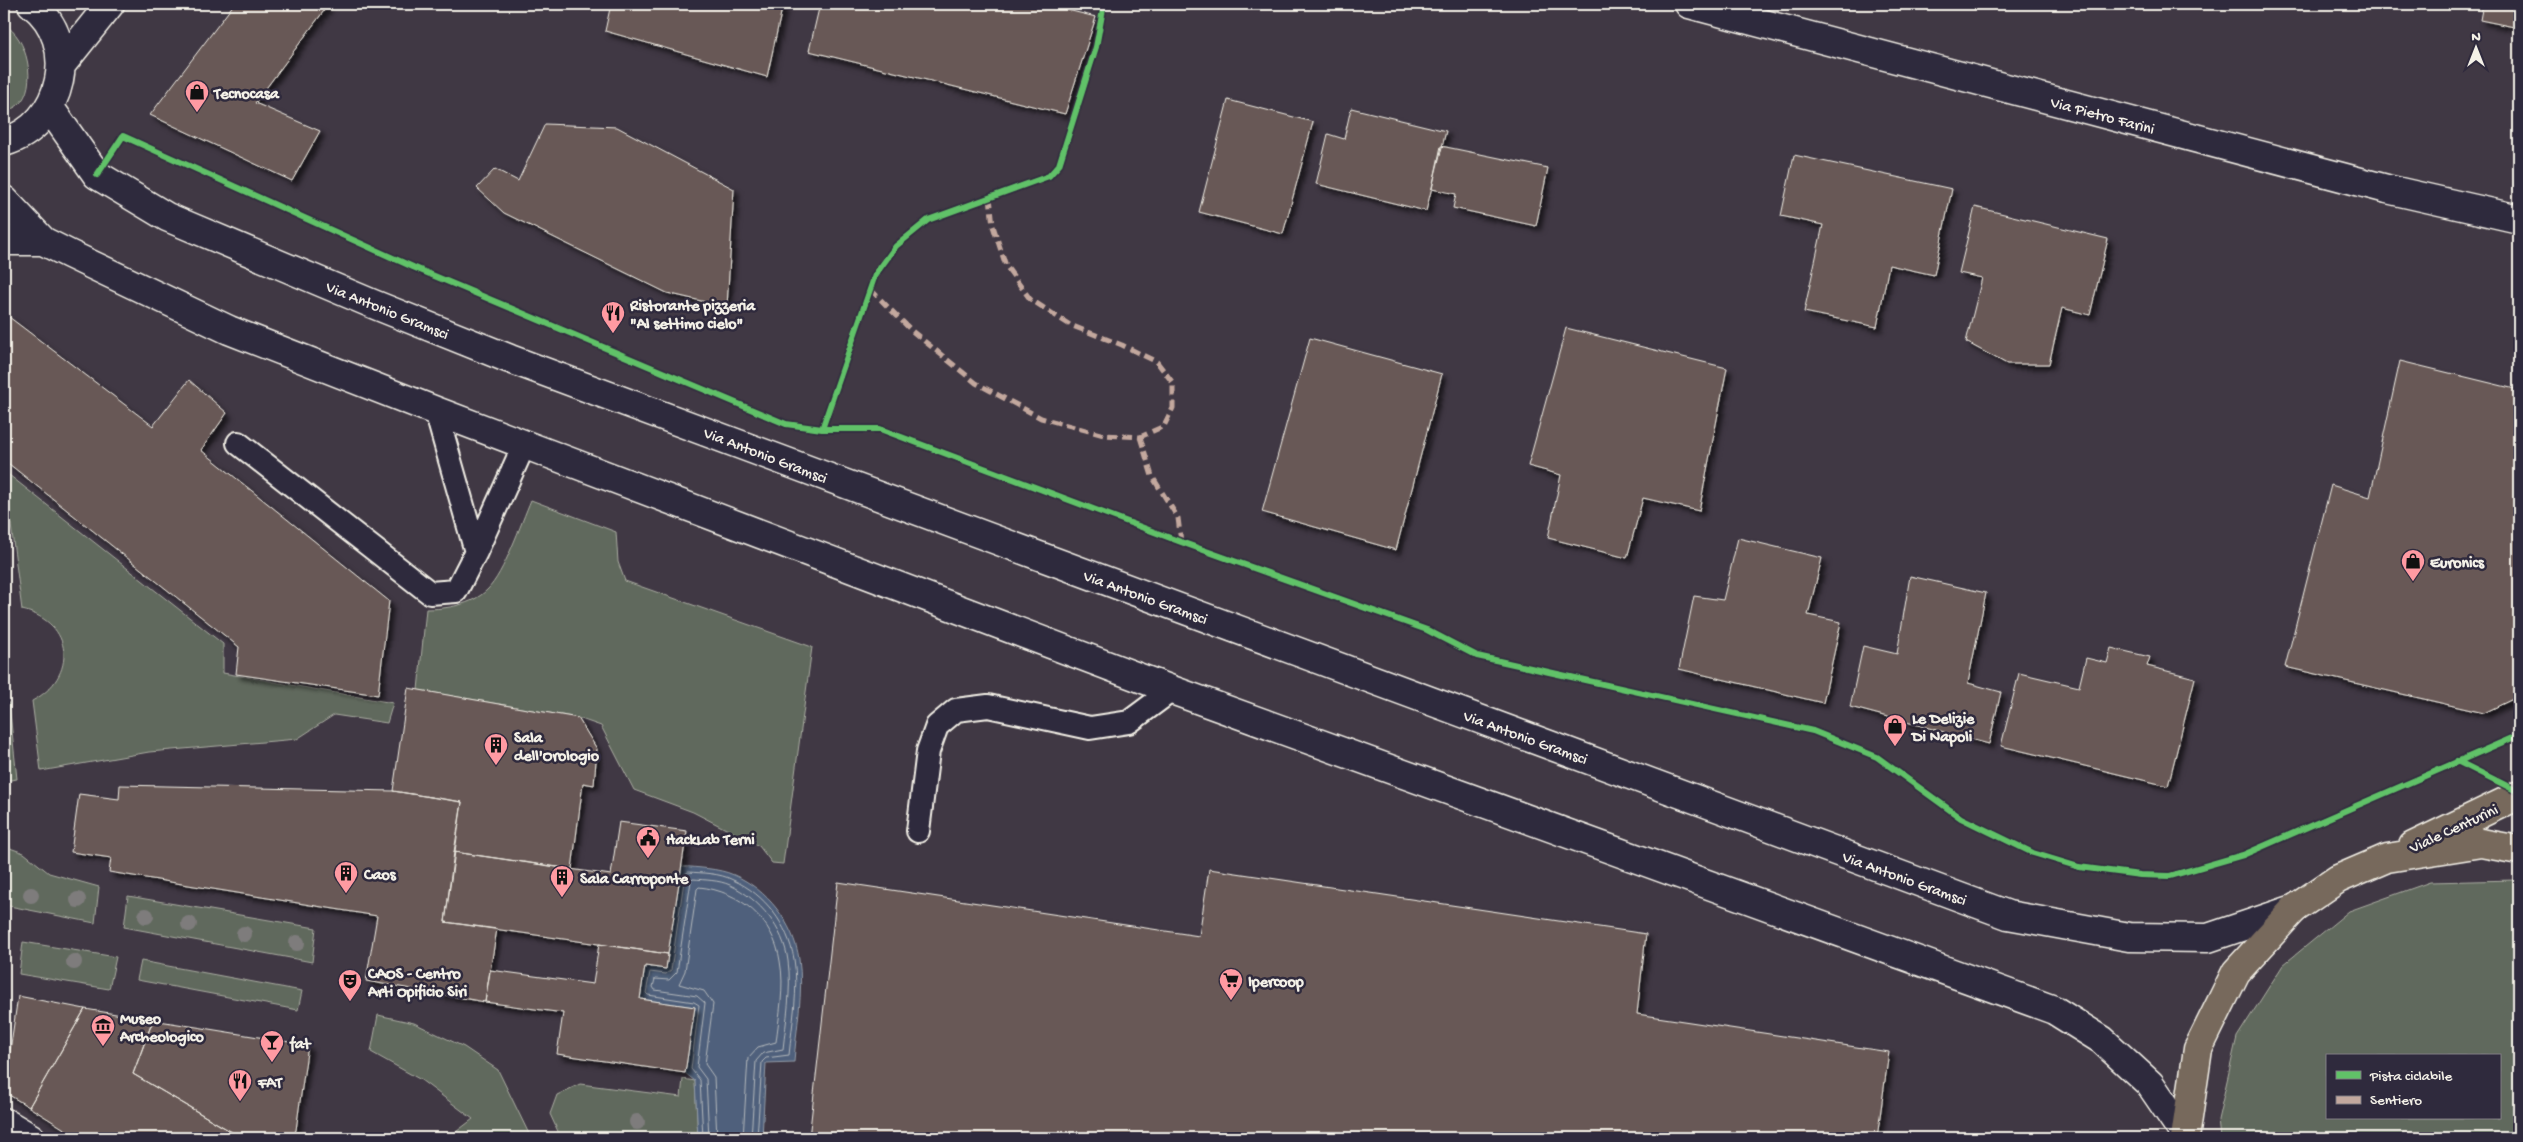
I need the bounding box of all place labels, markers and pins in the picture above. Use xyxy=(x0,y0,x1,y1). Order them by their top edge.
shop icon: Tecnocasa xyxy=(184,79,210,113)
place label: Tecnocasa xyxy=(212,86,280,105)
place label: Ristorante pizzeria "Al settimo cielo" xyxy=(629,298,756,335)
restaurant icon: Ristorante pizzeria "Al settimo cielo" xyxy=(600,300,626,334)
shop icon: Euronics xyxy=(2400,548,2426,582)
place label: Euronics xyxy=(2430,555,2485,574)
place label: Le Delizie Di Napoli xyxy=(1910,711,1975,748)
shop icon: Le Delizie Di Napoli xyxy=(1882,713,1908,747)
place label: Sala dell'Orologio xyxy=(514,730,600,767)
building icon: Sala dell'Orologio xyxy=(483,732,509,766)
public building icon: HackLab Terni xyxy=(635,825,661,859)
place label: HackLab Terni xyxy=(666,832,755,851)
building icon: Caos xyxy=(333,860,359,894)
building icon: Sala Carroponte xyxy=(549,864,575,898)
place label: Caos xyxy=(363,867,397,886)
place label: Sala Carroponte xyxy=(580,871,689,890)
place label: CAOS - Centro Arti Opificio Siri xyxy=(367,966,468,1003)
supermarket icon: Ipercoop xyxy=(1218,967,1244,1001)
theatre icon: CAOS - Centro Arti Opificio Siri xyxy=(337,968,363,1002)
place label: Ipercoop xyxy=(1248,974,1304,993)
place label: Museo Archeologico xyxy=(119,1011,205,1048)
museum icon: Museo Archeologico xyxy=(90,1013,116,1047)
bar icon: fat xyxy=(259,1029,285,1063)
place label: fat xyxy=(289,1035,312,1055)
restaurant icon: FAT xyxy=(227,1068,253,1102)
place label: FAT xyxy=(257,1075,284,1094)

